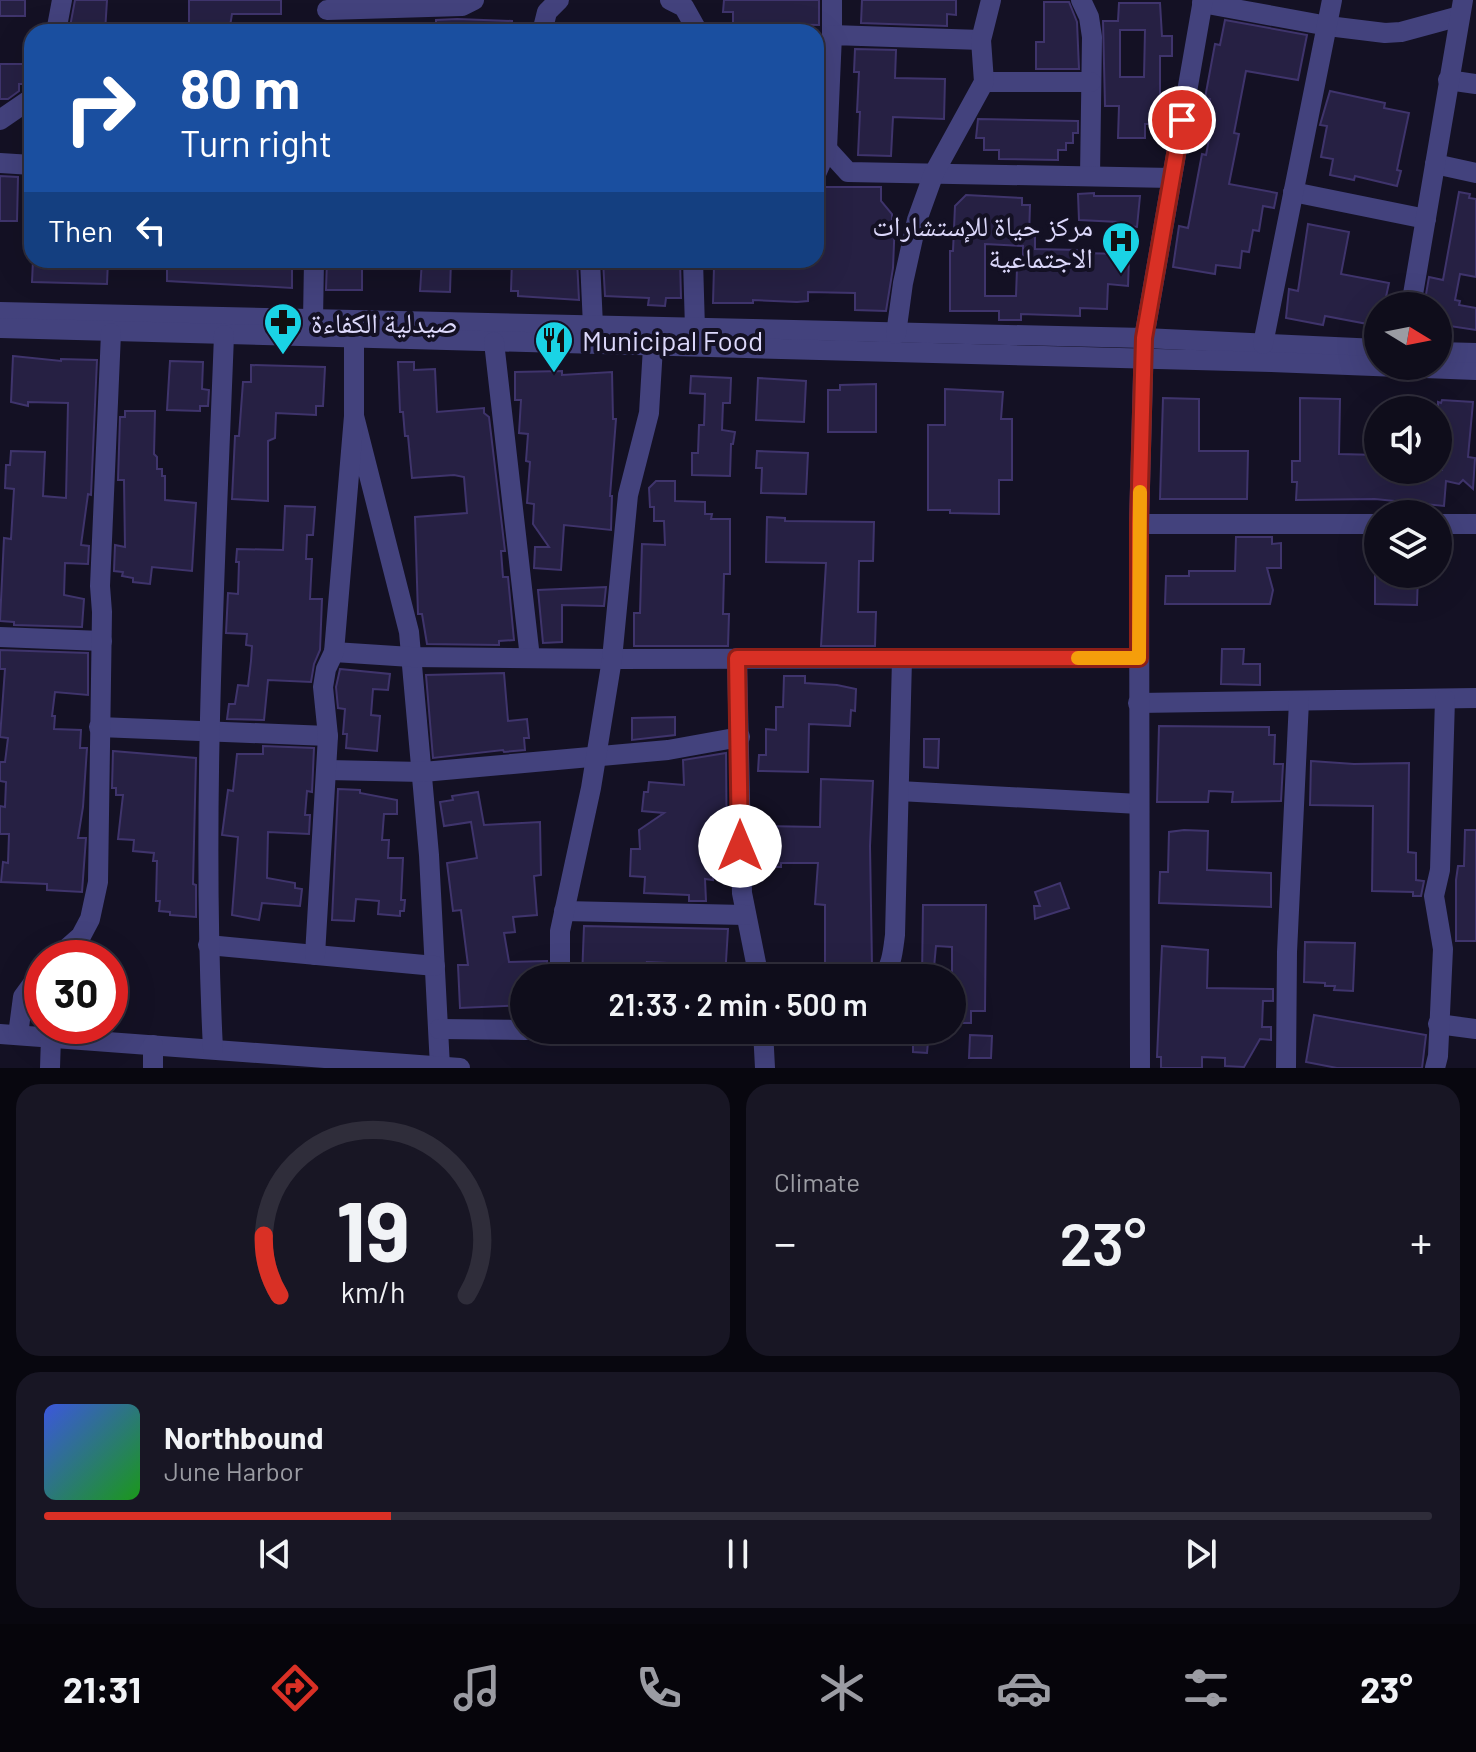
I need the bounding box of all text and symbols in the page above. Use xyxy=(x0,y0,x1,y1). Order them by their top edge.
text: 80 m xyxy=(180,53,300,120)
icon: right xyxy=(48,56,152,160)
pin xyxy=(1148,86,1216,154)
icon: arrive xyxy=(1160,98,1204,142)
text: Turn right xyxy=(180,121,332,164)
icon: left xyxy=(129,208,173,252)
place label: مركز حياة للإستشارات الاجتماعية xyxy=(872,208,1093,274)
text: Then xyxy=(48,212,113,248)
hospital icon: مركز حياة للإستشارات الاجتماعية xyxy=(1100,220,1142,275)
north arrow xyxy=(1364,292,1452,380)
map controls xyxy=(1364,292,1452,588)
pharmacy icon: صيدلية الكفاءة xyxy=(262,301,304,356)
place label: صيدلية الكفاءة xyxy=(311,305,458,339)
restaurant icon: Municipal Food xyxy=(533,319,575,374)
place label: Municipal Food xyxy=(582,323,763,357)
button: sound xyxy=(1364,396,1452,484)
button: layers xyxy=(1364,500,1452,588)
position arrow xyxy=(698,804,782,888)
speed limit sign: 30 xyxy=(24,940,128,1044)
text: 21:33 · 2 min · 500 m xyxy=(608,986,868,1022)
text: Climate xyxy=(774,1166,860,1197)
text: 19 xyxy=(336,1179,410,1279)
text: 23° xyxy=(1060,1206,1146,1278)
text: − xyxy=(774,1215,796,1268)
text: + xyxy=(1410,1215,1432,1268)
text: km/h xyxy=(341,1274,405,1309)
text: Northbound xyxy=(164,1419,323,1455)
text: June Harbor xyxy=(164,1455,303,1486)
icon: previous xyxy=(253,1532,297,1576)
icon: pause xyxy=(716,1532,760,1576)
icon: next xyxy=(1179,1532,1223,1576)
icon: directions xyxy=(267,1660,323,1716)
icon: music xyxy=(449,1660,505,1716)
icon: phone xyxy=(631,1660,687,1716)
icon: climate xyxy=(814,1660,870,1716)
icon: car xyxy=(996,1660,1052,1716)
icon: filters xyxy=(1178,1660,1234,1716)
text: 21:31 xyxy=(63,1667,141,1710)
text: 23° xyxy=(1360,1667,1413,1710)

